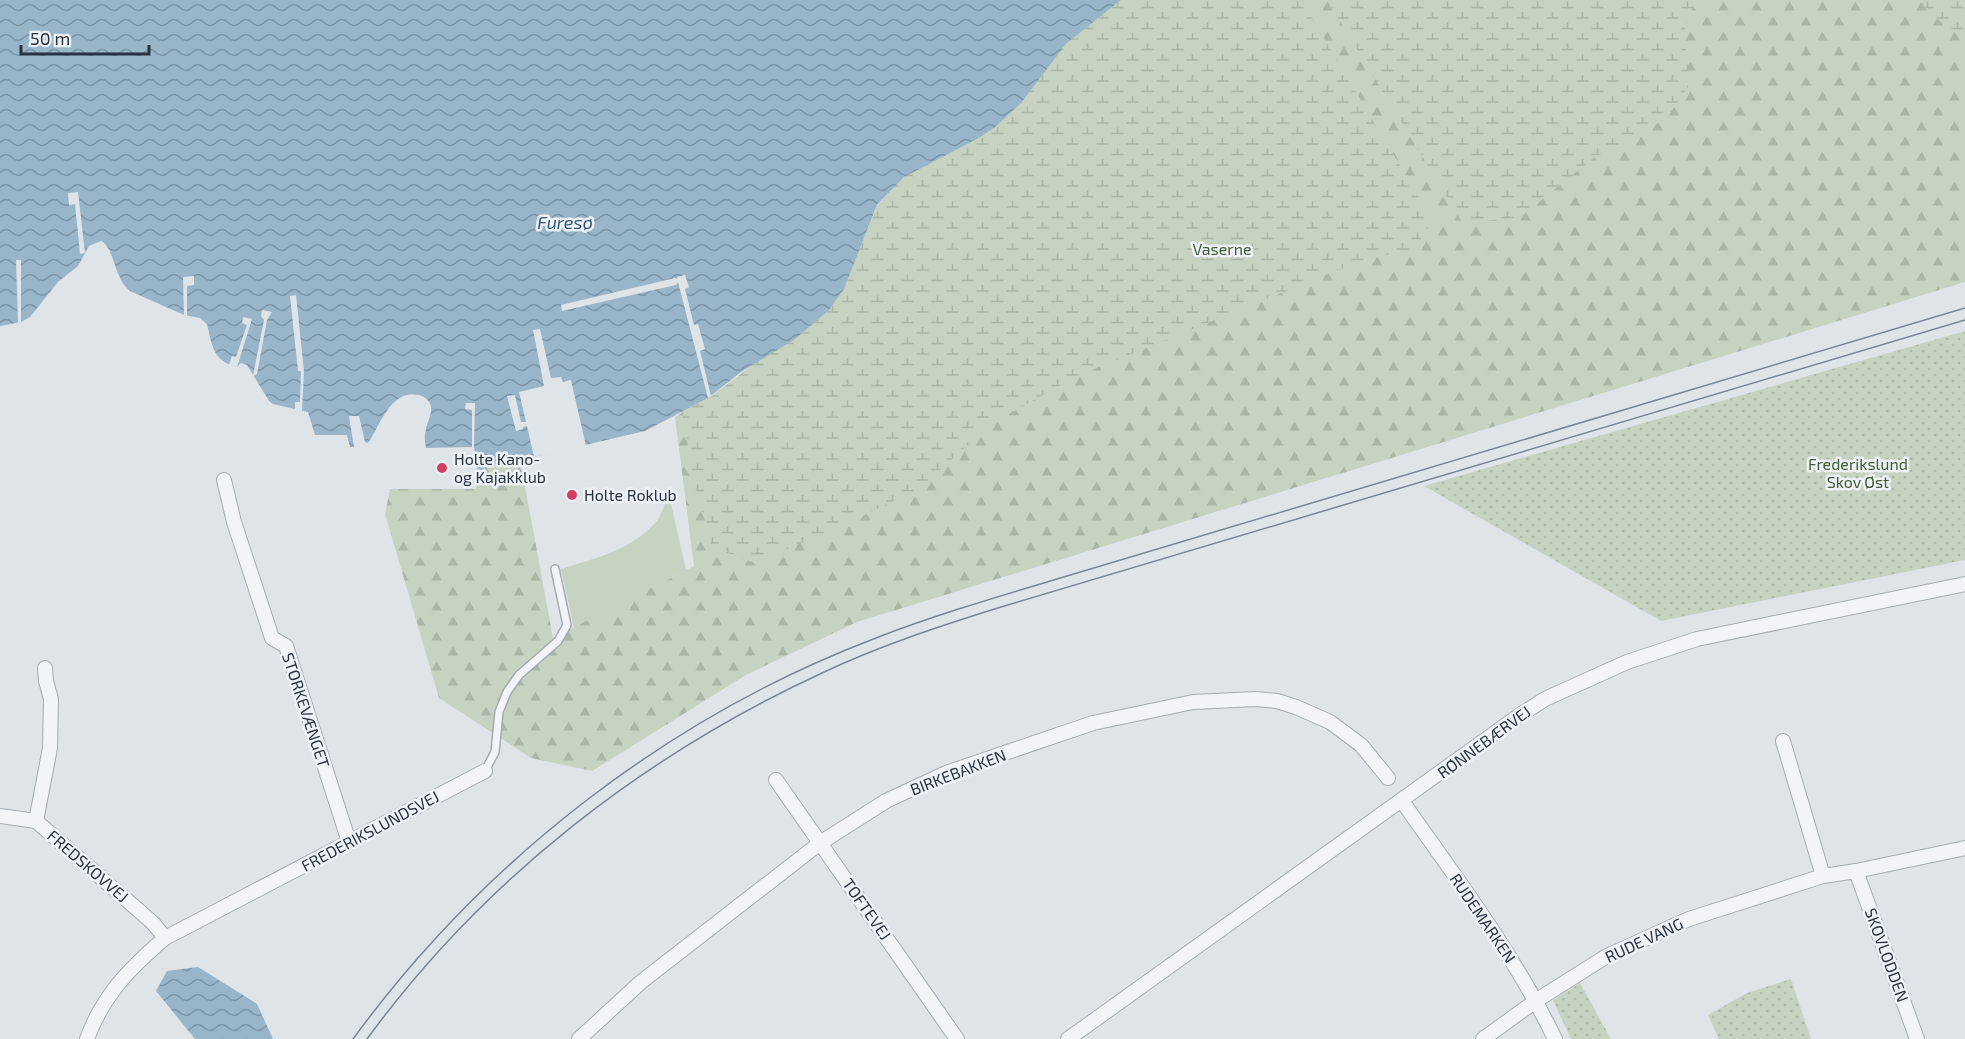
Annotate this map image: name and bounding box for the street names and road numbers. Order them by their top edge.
street label: STORKEVÆNGET [279,650,334,770]
street label: RØNNEBÆRVEJ [1433,701,1534,782]
street label: BIRKEBAKKEN [907,745,1008,799]
street label: FREDERIKSLUNDSVEJ [298,786,442,875]
street label: FREDSKOVVEJ [44,825,133,906]
street label: RUDEMARKEN [1447,869,1520,966]
street label: TOFTEVEJ [839,874,895,943]
street label: SKOVLODDEN [1862,905,1913,1004]
street label: RUDE VANG [1602,913,1686,966]

